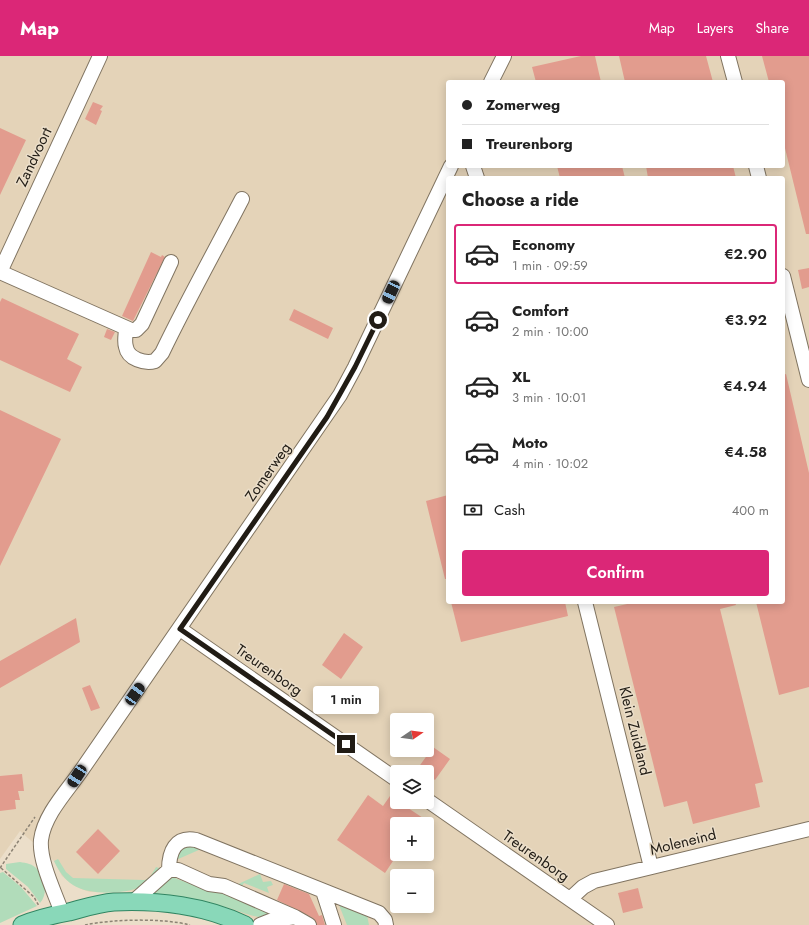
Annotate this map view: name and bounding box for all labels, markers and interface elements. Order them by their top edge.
text: Map [20,15,59,42]
text: Map [649,18,675,38]
text: Layers [697,18,733,38]
text: Share [755,18,789,38]
text: Zomerweg [486,94,560,116]
street label: Zandvoort [11,123,58,190]
text: Treurenborg [486,133,573,155]
text: Choose a ride [462,187,579,213]
text: Economy [512,234,575,256]
icon: car [464,236,500,272]
text: €2.90 [724,243,767,265]
text: 1 min · 09:59 [512,256,588,275]
car [380,279,402,305]
text: Comfort [512,300,569,322]
icon: car [464,302,500,338]
text: €3.92 [725,309,767,331]
route start [369,311,387,329]
text: 2 min · 10:00 [512,322,589,341]
text: XL [512,366,530,388]
icon: car [464,368,500,404]
text: €4.94 [723,375,767,397]
text: 3 min · 10:01 [512,388,586,407]
text: Moto [512,432,548,454]
icon: car [464,434,500,470]
street label: Zomerweg [240,438,296,506]
text: €4.58 [725,441,767,463]
text: 4 min · 10:02 [512,454,588,473]
icon: cash [462,499,484,521]
text: Cash [494,499,525,521]
text: 400 m [732,501,769,520]
button: Confirm [462,550,769,596]
street label: Treurenborg [231,639,307,701]
car [123,681,147,707]
street label: Klein Zuidland [613,684,657,778]
callout: 1 min [313,686,379,714]
text: 1 min [330,690,362,709]
north arrow [390,713,434,757]
map controls [390,713,434,913]
route end [337,735,355,753]
car [65,763,89,789]
button: layers [390,765,434,809]
button: + [390,817,434,861]
street label: Moleneind [648,823,718,861]
street label: Treurenborg [498,825,574,887]
button: − [390,869,434,913]

